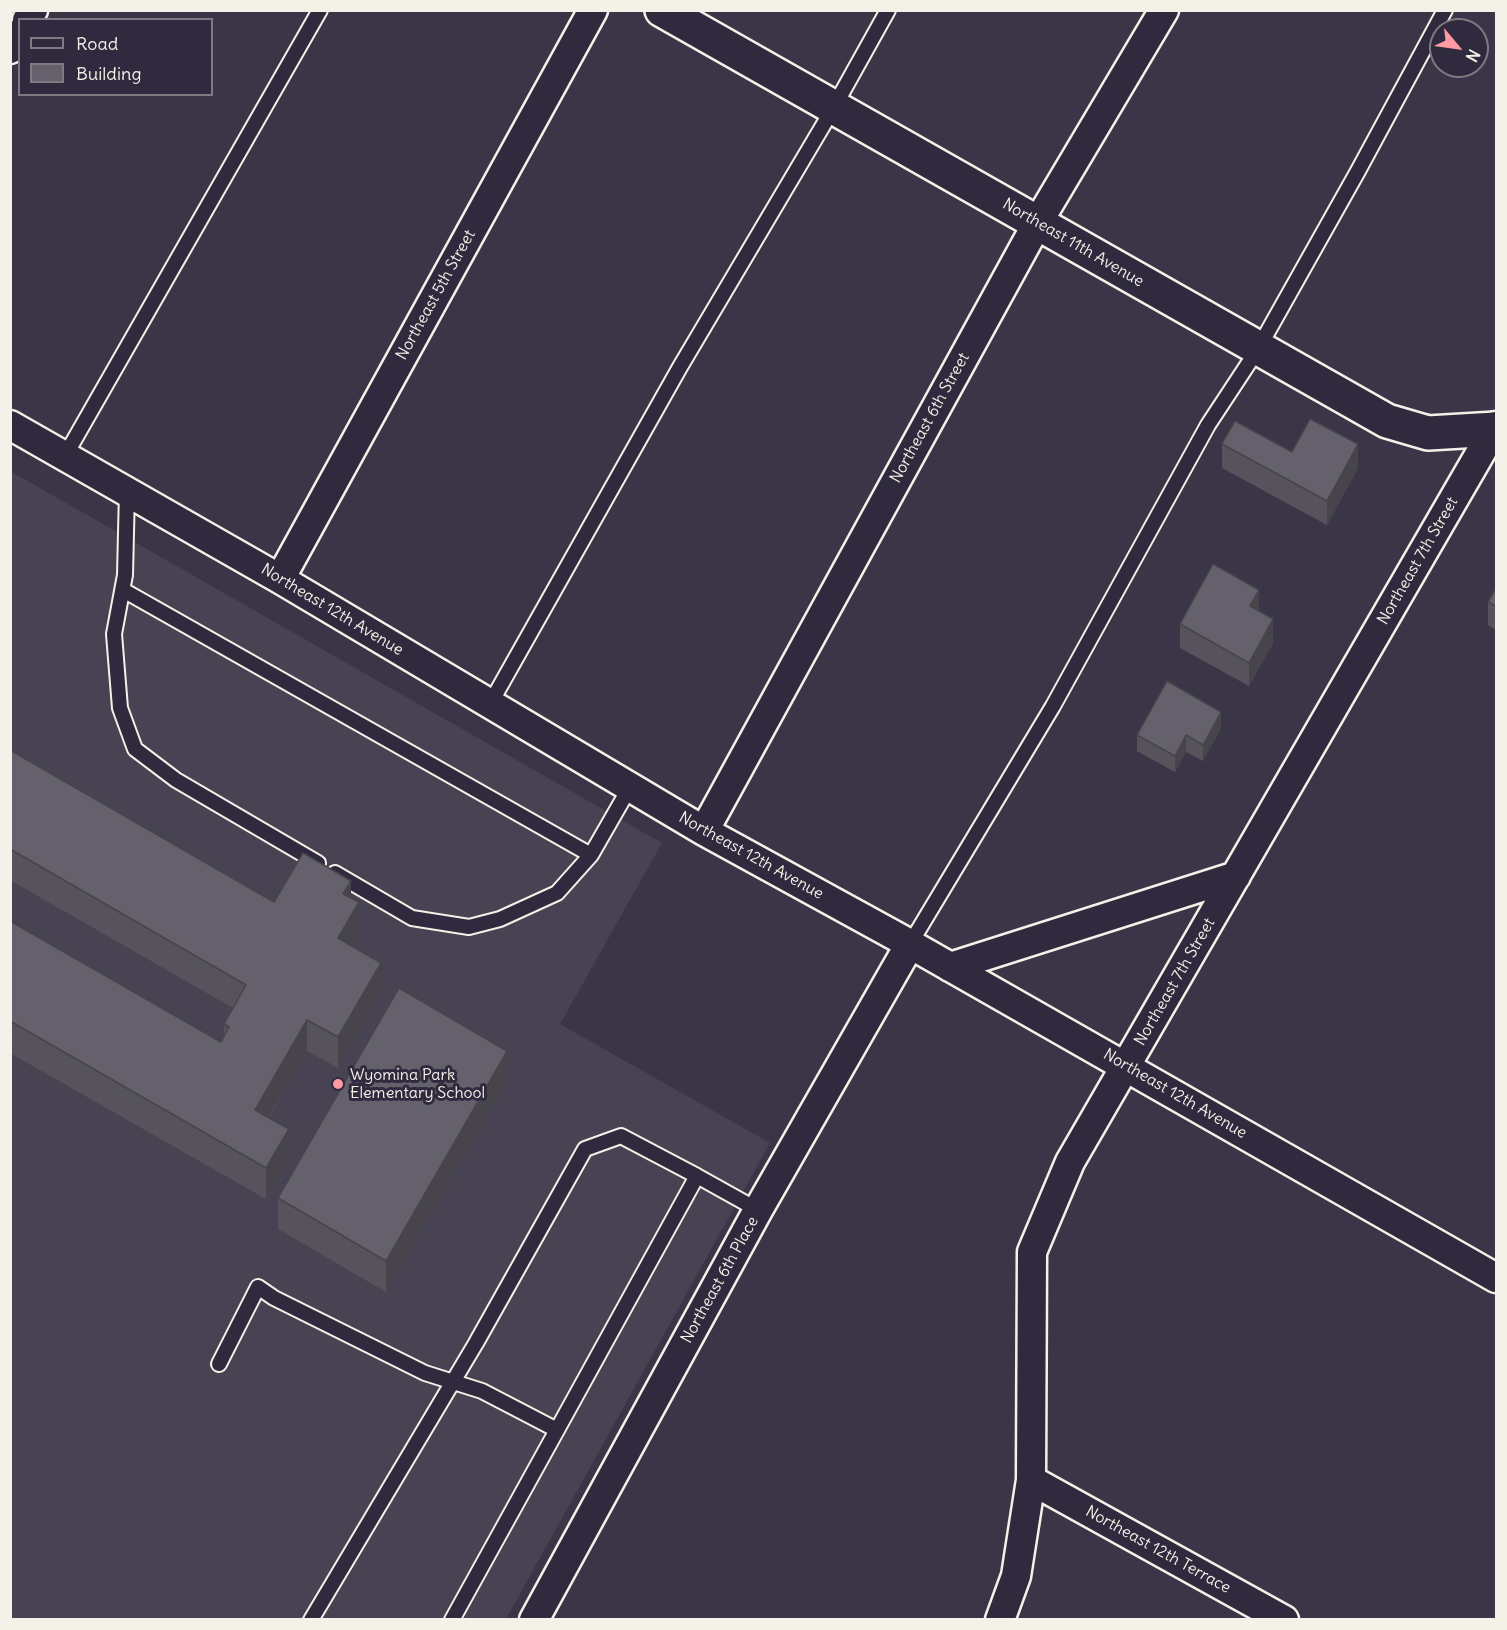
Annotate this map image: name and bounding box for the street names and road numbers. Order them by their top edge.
street label: Northeast 11th Avenue [999,195,1147,291]
street label: Northeast 5th Street [392,227,480,363]
street label: Northeast 6th Street [886,350,974,486]
street label: Northeast 7th Street [1374,494,1462,628]
street label: Northeast 12th Avenue [257,560,407,660]
street label: Northeast 12th Avenue [675,808,827,904]
street label: Northeast 7th Street [1131,915,1219,1049]
street label: Northeast 12th Avenue [1100,1045,1250,1143]
street label: Northeast 6th Place [677,1213,763,1347]
street label: Northeast 12th Terrace [1082,1502,1234,1598]

